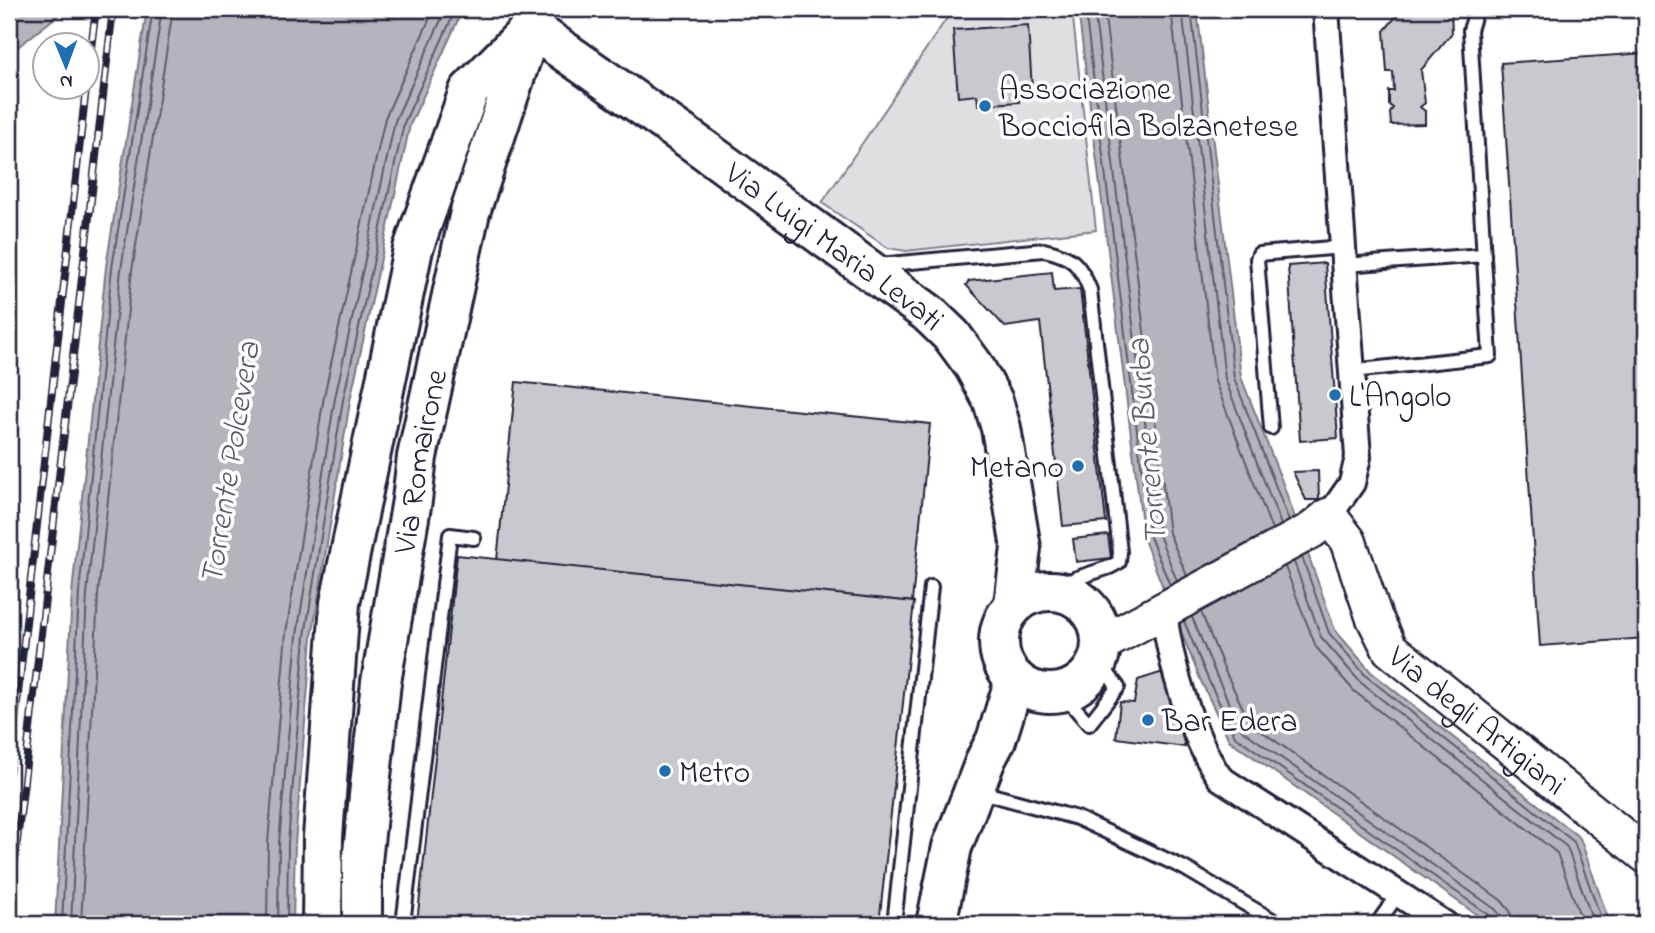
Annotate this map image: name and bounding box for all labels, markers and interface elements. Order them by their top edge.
north arrow [32,32,102,102]
text: N [59,67,73,94]
place label: Associazione Bocciofila Bolzanetese [998,68,1299,152]
marker: Associazione Bocciofila Bolzanetese [977,98,993,114]
street label: Via Luigi Maria Levati [713,151,954,344]
water label: Torrente Burba [1116,335,1182,547]
water label: Torrente Polcevera [189,338,275,588]
street label: Via Romairone [383,365,462,559]
place label: L'Angolo [1349,375,1452,422]
marker: L'Angolo [1327,387,1343,403]
place label: Metano [970,446,1064,493]
marker: Metano [1070,458,1086,474]
street label: Via degli Artigiani [1375,635,1575,809]
place label: Bar Edera [1161,700,1298,747]
marker: Bar Edera [1140,712,1156,728]
place label: Metro [679,751,750,798]
marker: Metro [657,763,673,779]

